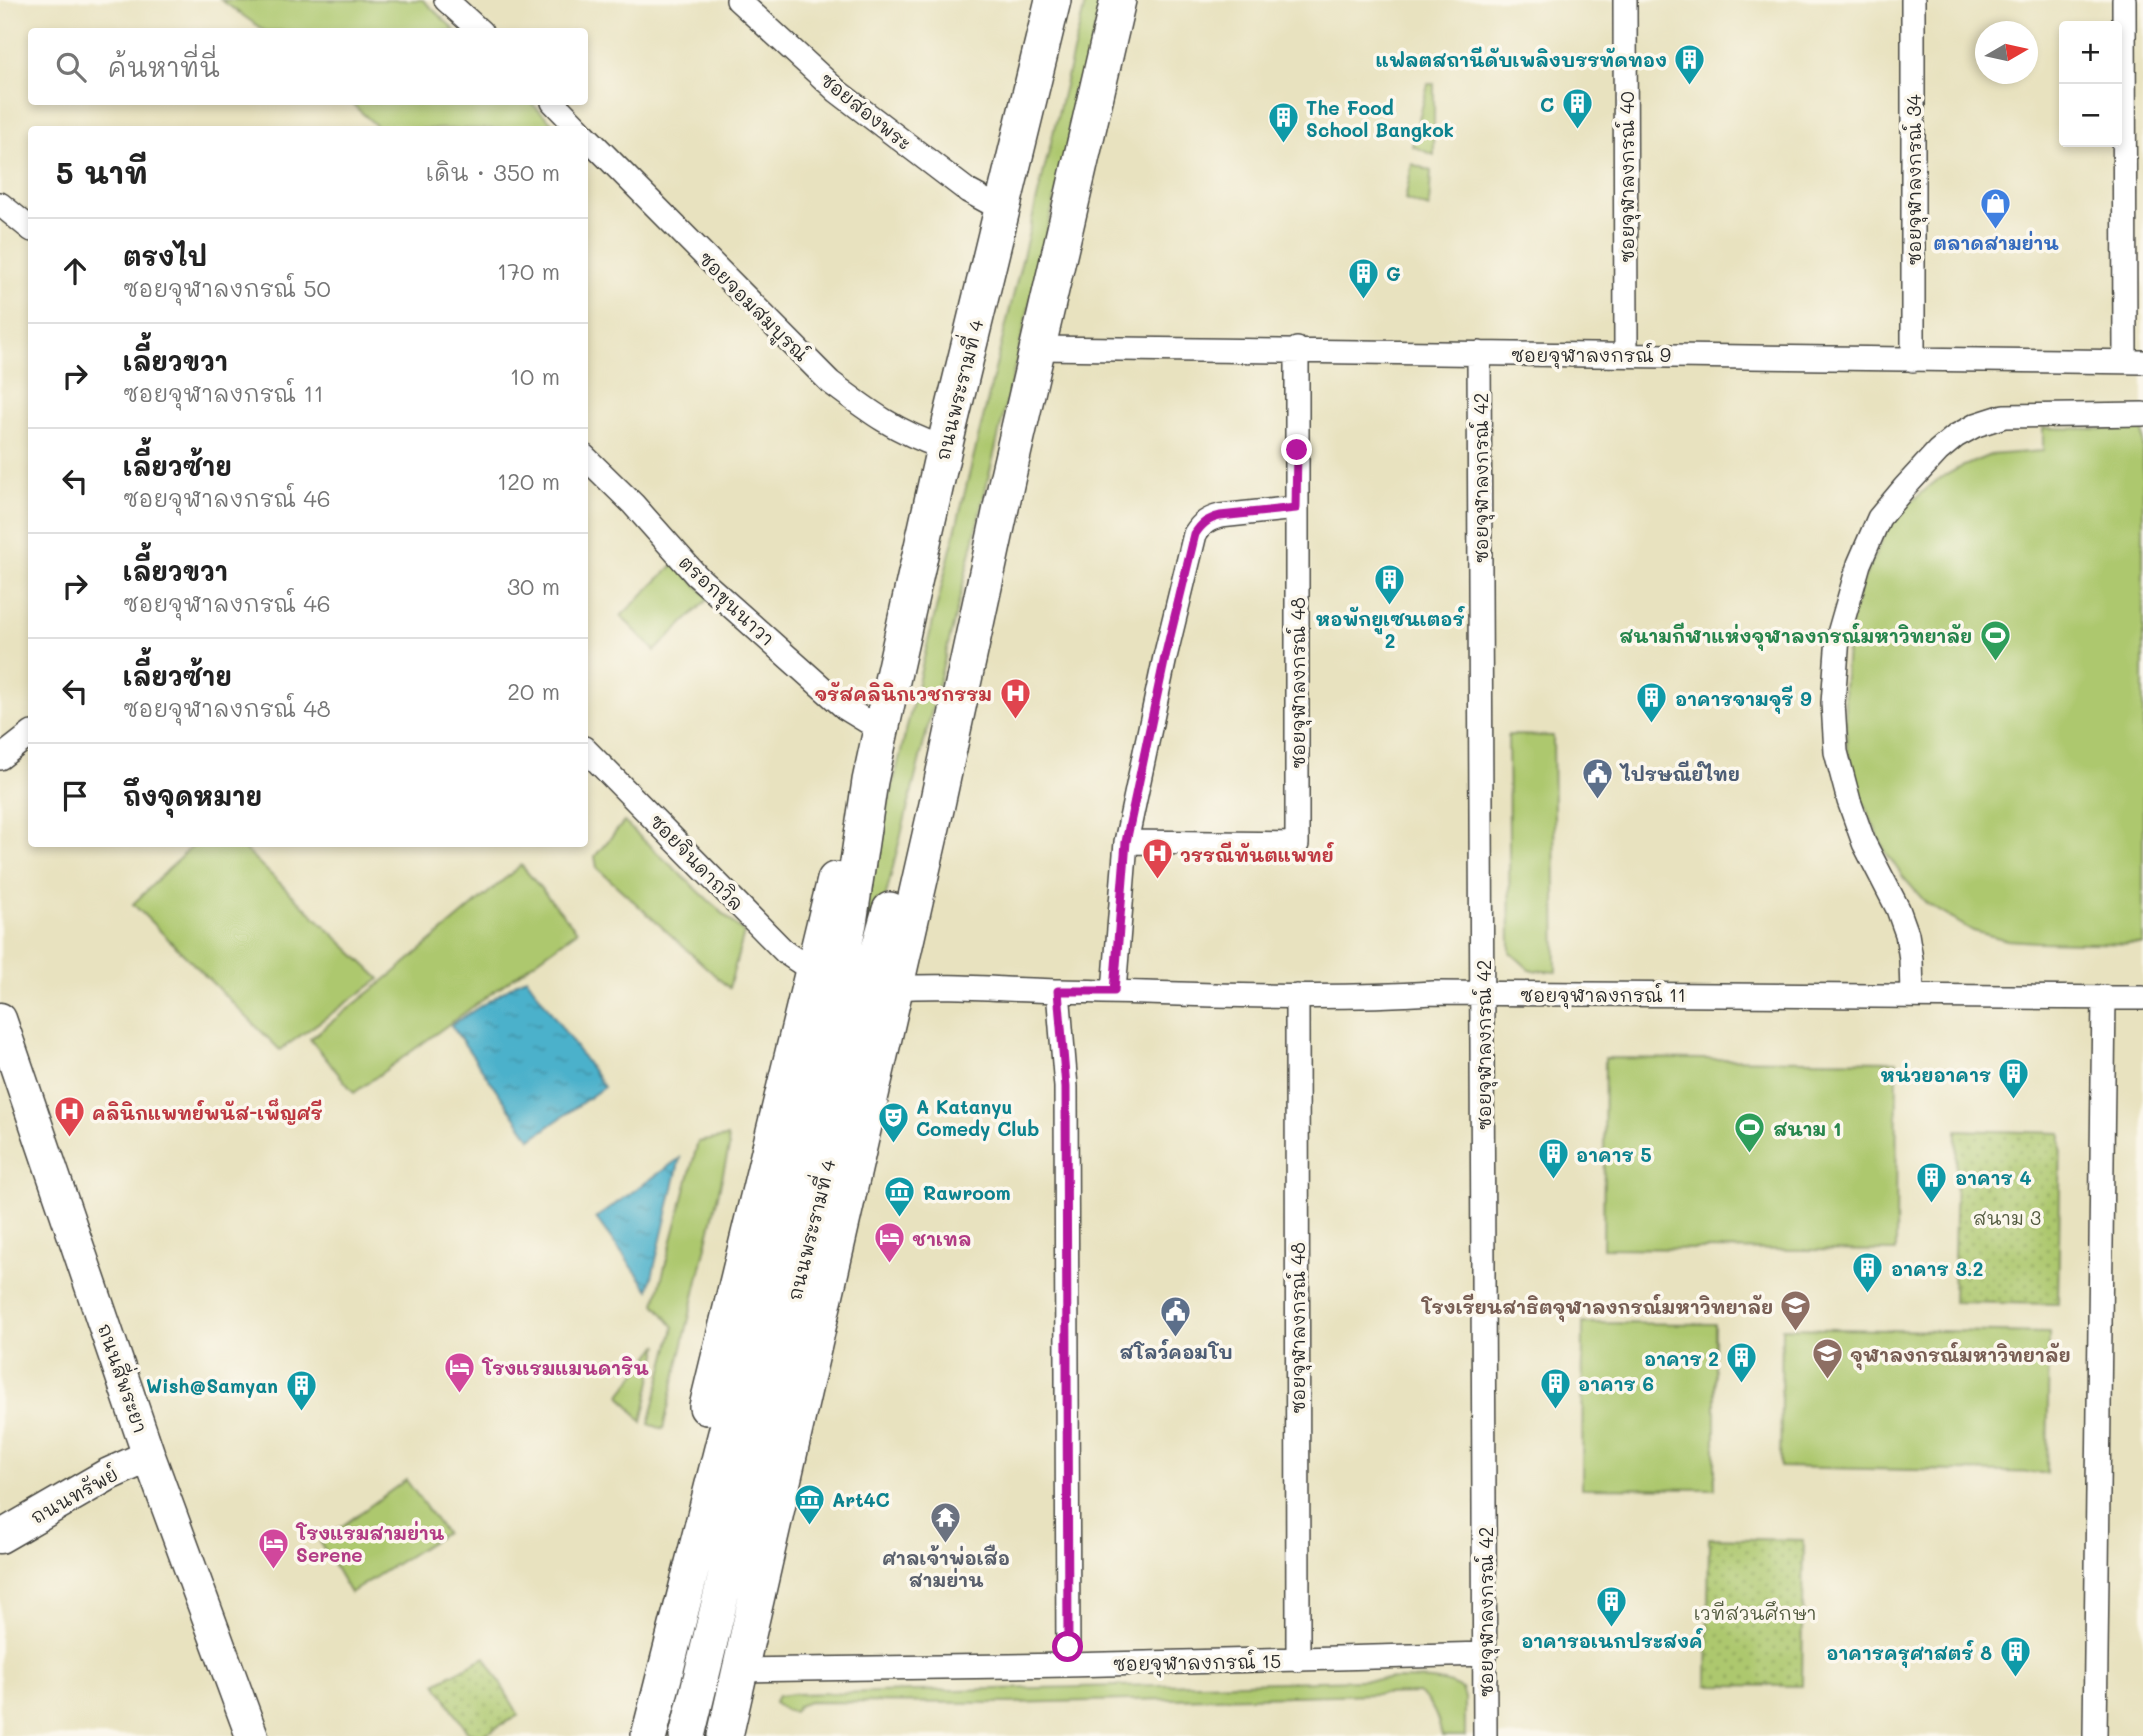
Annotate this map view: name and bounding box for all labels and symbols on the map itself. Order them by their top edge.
north arrow [1975,21,2038,84]
building icon: แฟลตสถานีดับเพลิงบรรทัดทอง [1673,42,1707,86]
place label: แฟลตสถานีดับเพลิงบรรทัดทอง [1376,46,1667,72]
street label: ซอยสองพระ [815,67,917,155]
building icon: C [1560,87,1594,131]
street label: ซอยจุฬาลงกรณ์ 40 [1614,91,1641,263]
place label: C [1540,92,1554,117]
street label: ซอยจุฬาลงกรณ์ 34 [1901,94,1928,266]
place label: The Food School Bangkok [1306,95,1454,142]
building icon: The Food School Bangkok [1266,101,1300,145]
shop icon: ตลาดสามย่าน [1979,186,2013,230]
place label: ตลาดสามย่าน [1933,230,2059,255]
street label: ซอยจอมสมบูรณ์ [692,246,814,368]
building icon: G [1346,256,1380,300]
place label: G [1386,261,1401,286]
street label: ถนนพระรามที่ 4 [924,316,989,463]
street label: ซอยจุฬาลงกรณ์ 9 [1511,342,1671,369]
street label: ซอยจุฬาลงกรณ์ 42 [1468,393,1495,563]
route end [1281,434,1312,465]
street label: ตรอกขุนนาวา [673,549,780,652]
building icon: หอพักยูเซนเตอร์ 2 [1373,562,1407,606]
street label: ซอยจุฬาลงกรณ์ 48 [1285,597,1312,769]
place label: หอพักยูเซนเตอร์ 2 [1316,606,1465,653]
sports icon: สนามกีฬาแห่งจุฬาลงกรณ์มหาวิทยาลัย [1978,618,2012,662]
place label: สนามกีฬาแห่งจุฬาลงกรณ์มหาวิทยาลัย [1619,622,1972,651]
hospital icon: จรัสคลินิกเวชกรรม [998,676,1032,720]
place label: จรัสคลินิกเวชกรรม [814,681,992,706]
building icon: อาคารจามจุรี 9 [1635,681,1669,725]
place label: อาคารจามจุรี 9 [1675,685,1812,714]
public building icon: ไปรษณีย์ไทย [1581,756,1615,800]
place label: ไปรษณีย์ไทย [1619,760,1740,786]
street label: ซอยจินดาถวิล [645,808,749,916]
hospital icon: วรรณีทันตแพทย์ [1140,837,1174,881]
place label: วรรณีทันตแพทย์ [1180,841,1335,867]
street label: ซอยจุฬาลงกรณ์ 42 [1471,960,1498,1130]
street label: ซอยจุฬาลงกรณ์ 11 [1520,982,1686,1009]
building icon: หน่วยอาคาร [1997,1057,2031,1101]
place label: หน่วยอาคาร [1880,1062,1991,1087]
place label: A Katanyu Comedy Club [916,1094,1039,1141]
hospital icon: คลินิกแพทย์พนัส-เพ็ญศรี [52,1095,86,1139]
place label: คลินิกแพทย์พนัส-เพ็ญศรี [92,1098,323,1125]
theatre icon: A Katanyu Comedy Club [876,1100,910,1144]
sports icon: สนาม 1 [1733,1111,1767,1155]
place label: สนาม 1 [1773,1116,1841,1141]
building icon: อาคาร 5 [1536,1137,1570,1181]
place label: อาคาร 5 [1576,1142,1652,1167]
street label: ถนนพระรามที่ 4 [776,1156,841,1303]
building icon: อาคาร 4 [1915,1160,1949,1204]
place label: อาคาร 4 [1955,1165,2031,1190]
museum icon: Rawroom [883,1175,917,1219]
place label: Rawroom [923,1180,1011,1205]
park label: สนาม 3 [1973,1205,2041,1230]
hotel icon: ชาเทล [872,1221,906,1265]
place label: ชาเทล [912,1226,971,1251]
street label: ซอยจุฬาลงกรณ์ 48 [1285,1242,1312,1414]
building icon: อาคาร 3.2 [1851,1251,1885,1295]
place label: อาคาร 3.2 [1891,1256,1983,1281]
school or university icon: โรงเรียนสาธิตจุฬาลงกรณ์มหาวิทยาลัย [1779,1289,1813,1333]
place label: โรงเรียนสาธิตจุฬาลงกรณ์มหาวิทยาลัย [1420,1293,1773,1322]
public building icon: สโลว์คอมโบ [1159,1295,1193,1339]
street label: ถนนสี่พระยา [93,1318,159,1436]
school or university icon: จุฬาลงกรณ์มหาวิทยาลัย [1810,1337,1844,1381]
place label: สโลว์คอมโบ [1119,1339,1233,1364]
building icon: อาคาร 2 [1725,1341,1759,1385]
place label: จุฬาลงกรณ์มหาวิทยาลัย [1850,1342,2070,1370]
place label: อาคาร 2 [1644,1346,1719,1371]
hotel icon: โรงแรมแมนดาริน [442,1350,476,1394]
place label: โรงแรมแมนดาริน [481,1355,649,1380]
building icon: อาคาร 6 [1538,1366,1572,1410]
building icon: Wish@Samyan [284,1368,318,1412]
place label: อาคาร 6 [1578,1371,1654,1396]
place label: Wish@Samyan [146,1373,278,1398]
street label: ถนนทรัพย์ [26,1461,122,1529]
museum icon: Art4C [792,1482,826,1526]
place label: Art4C [832,1487,890,1512]
temple icon: ศาลเจ้าพ่อเสือ สามย่าน [929,1501,963,1545]
place label: โรงแรมสามย่าน Serene [295,1520,445,1567]
hotel icon: โรงแรมสามย่าน Serene [256,1526,290,1570]
street label: ซอยจุฬาลงกรณ์ 42 [1473,1527,1500,1697]
place label: ศาลเจ้าพ่อเสือ สามย่าน [882,1544,1010,1592]
building icon: อาคารอเนกประสงค์ [1595,1584,1629,1628]
park label: เวทีสวนศึกษา [1694,1600,1816,1625]
place label: อาคารอเนกประสงค์ [1521,1628,1704,1653]
route start [1052,1631,1083,1662]
building icon: อาคารครุศาสตร์ 8 [1998,1635,2032,1679]
place label: อาคารครุศาสตร์ 8 [1826,1640,1992,1668]
street label: ซอยจุฬาลงกรณ์ 15 [1113,1648,1281,1678]

